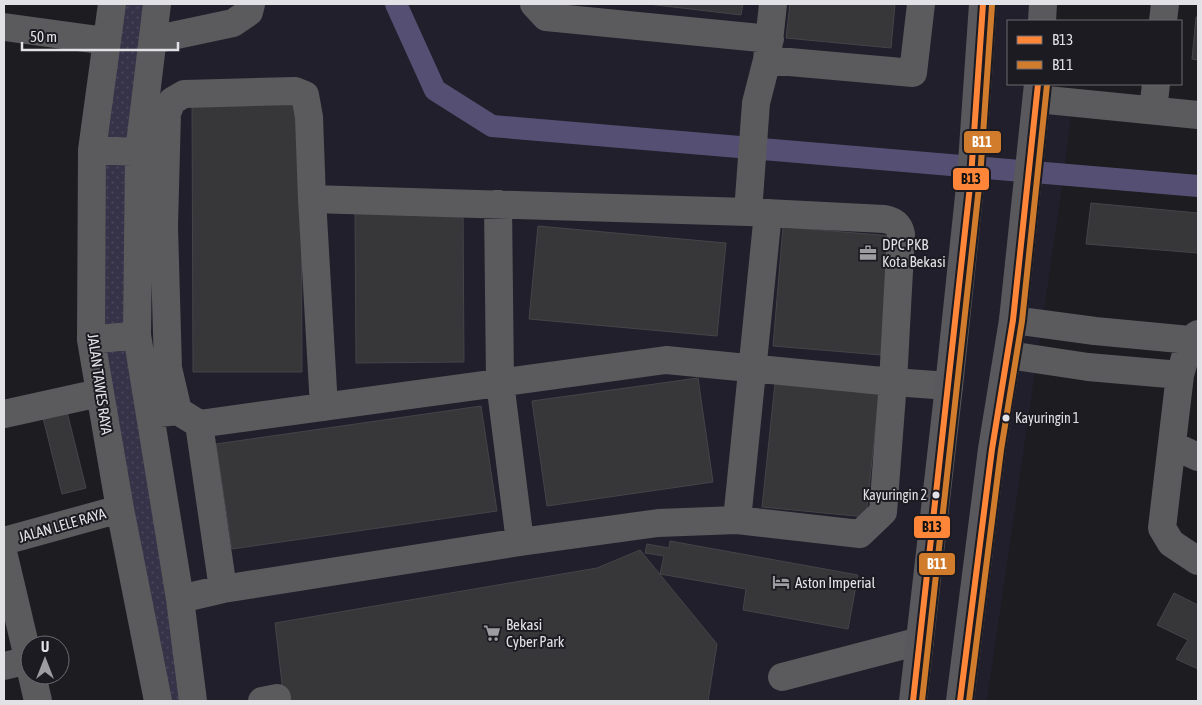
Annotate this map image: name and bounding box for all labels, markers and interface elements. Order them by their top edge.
scale bar [22,20,179,52]
legend [1007,20,1182,85]
text: 50 m [30,28,57,45]
text: B13 [1052,31,1073,48]
text: B11 [1052,56,1073,73]
line badge: B11 [963,130,1002,154]
text: B11 [972,134,992,150]
line badge: B13 [952,167,990,191]
text: B13 [961,171,981,187]
place label: DPC PKB Kota Bekasi [882,236,946,270]
office icon: DPC PKB Kota Bekasi [858,243,878,263]
street label: JALAN TAWES RAYA [84,332,116,436]
place label: Kayuringin 1 [1015,410,1079,426]
marker: Kayuringin 1 [1001,413,1011,423]
place label: Kayuringin 2 [863,487,927,503]
marker: Kayuringin 2 [931,490,941,500]
street label: JALAN LELE RAYA [16,504,108,546]
line badge: B13 [913,515,951,539]
text: B13 [922,519,942,535]
line badge: B11 [918,552,956,576]
text: B11 [927,556,947,572]
hotel icon: Aston Imperial [771,572,791,592]
place label: Aston Imperial [795,574,876,591]
place label: Bekasi Cyber Park [506,616,565,650]
supermarket icon: Bekasi Cyber Park [482,623,502,643]
north arrow [20,635,70,685]
text: U [41,639,49,655]

